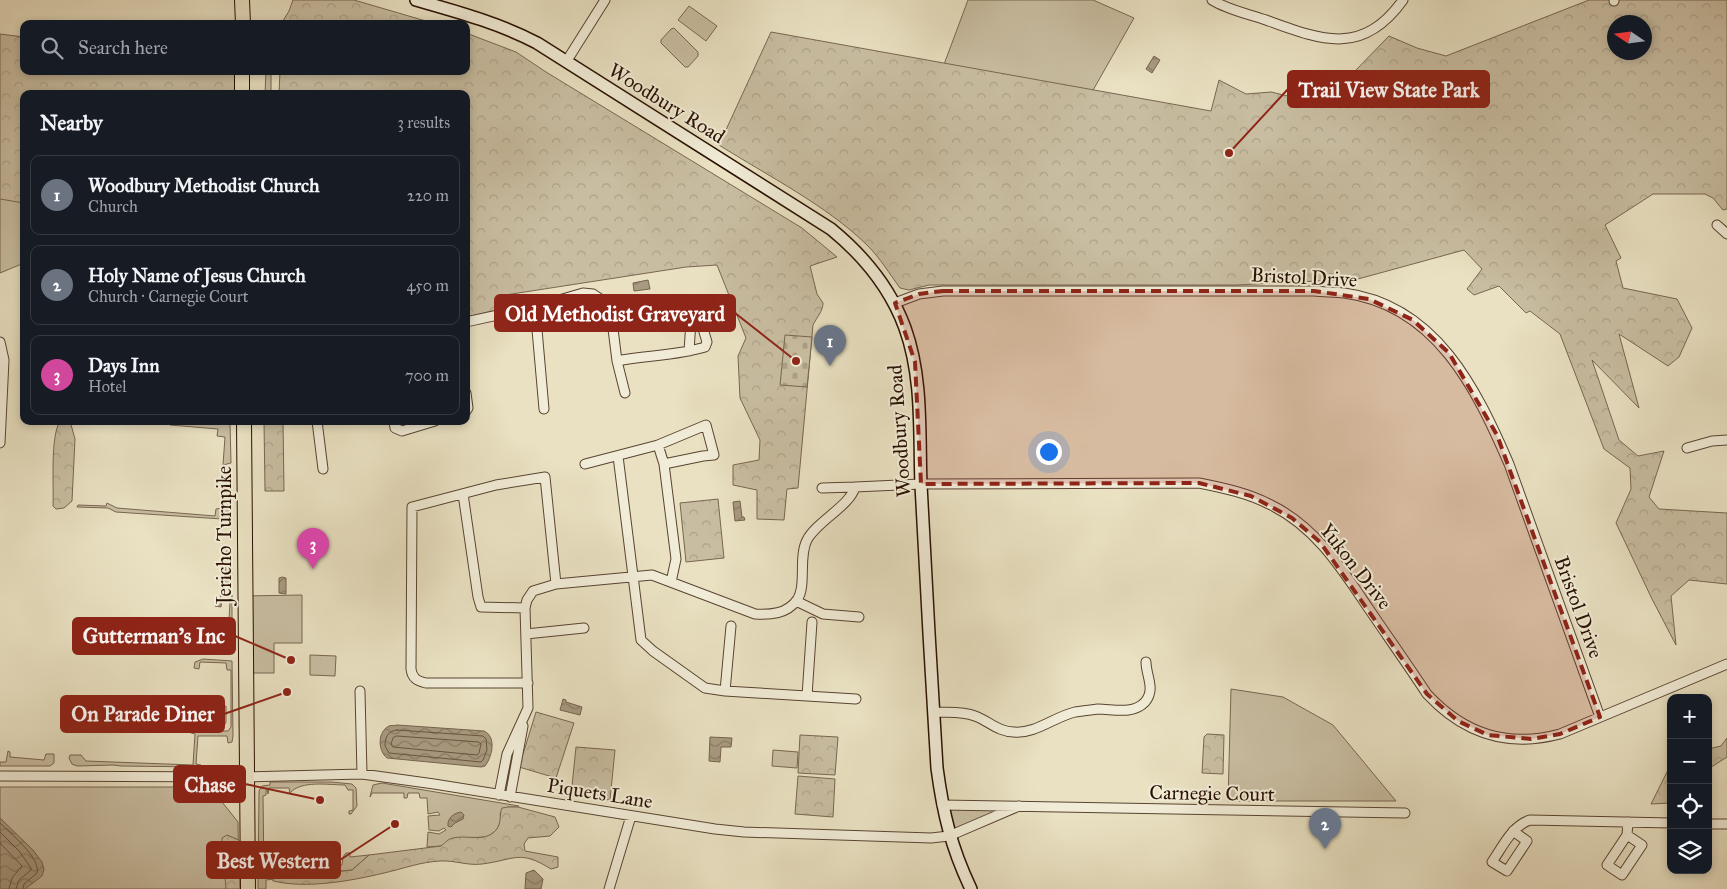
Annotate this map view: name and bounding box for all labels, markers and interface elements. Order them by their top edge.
north arrow [1607,15,1652,60]
search box [20,20,470,75]
icon: search [38,34,66,62]
text: Search here [78,36,168,59]
street label: Woodbury Road [604,58,730,148]
callout: Trail View State Park [1288,71,1489,107]
text: Trail View State Park [1298,77,1481,103]
text: Nearby [40,110,103,136]
text: 3 results [397,113,450,132]
text: Woodbury Methodist Church [88,174,320,197]
text: 1 [54,186,60,205]
text: 220 m [407,186,449,205]
text: Church [88,197,138,216]
street label: Bristol Drive [1250,262,1358,292]
text: Holy Name of Jesus Church [88,264,306,287]
text: 2 [53,276,61,295]
text: 450 m [406,276,449,295]
text: Church · Carnegie Court [88,287,248,306]
callout: Old Methodist Graveyard [495,295,735,331]
text: Old Methodist Graveyard [505,301,725,327]
pin: 1 [814,325,846,366]
text: Days Inn [88,354,159,377]
street label: Woodbury Road [882,364,916,498]
text: 3 [54,366,60,385]
text: 700 m [405,366,449,385]
text: Hotel [88,377,126,396]
your location [1036,439,1062,465]
street label: Jericho Turnpike [212,466,237,606]
street label: Yukon Drive [1315,518,1397,614]
pin: 3 [297,528,329,569]
street label: Bristol Drive [1549,553,1609,661]
callout: Gutterman's Inc [73,618,235,654]
text: Gutterman's Inc [83,623,225,649]
map controls [1667,694,1712,874]
button: + [1667,694,1712,739]
callout: On Parade Diner [61,696,224,732]
text: On Parade Diner [71,701,216,727]
button: − [1667,739,1712,784]
callout: Chase [174,766,245,802]
text: Chase [184,772,236,798]
street label: Piquets Lane [545,773,654,814]
street label: Carnegie Court [1149,780,1275,807]
button: locate [1667,784,1712,829]
pin: 2 [1309,808,1341,849]
button: layers [1667,829,1712,874]
callout: Best Western [207,842,340,878]
text: Best Western [216,848,330,874]

